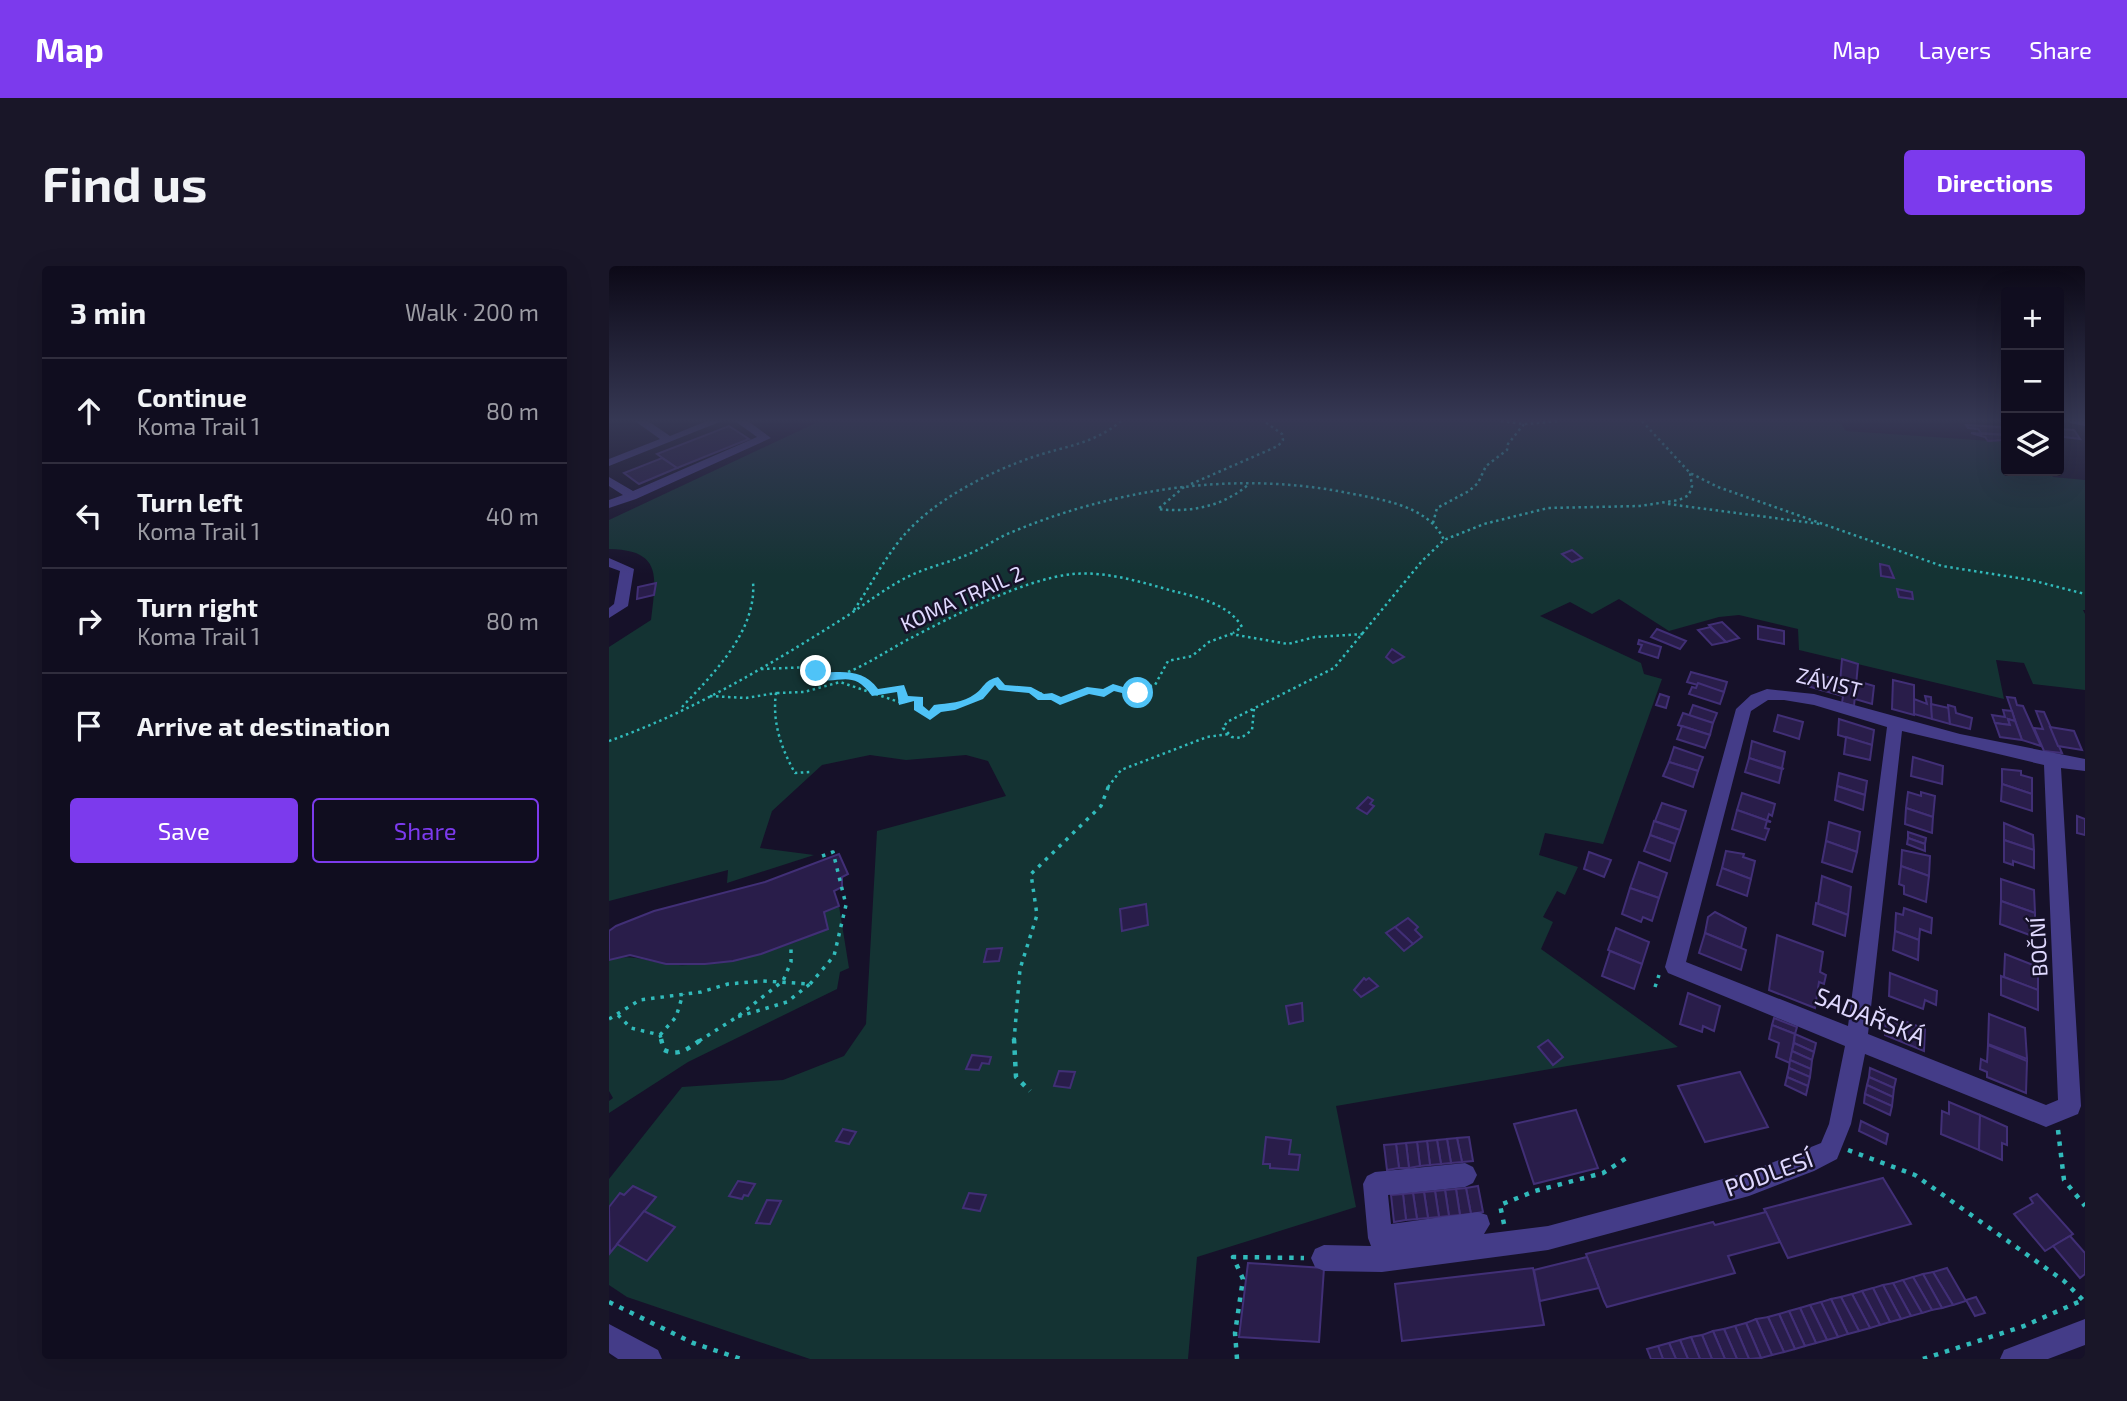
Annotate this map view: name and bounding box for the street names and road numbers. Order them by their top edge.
street label: KOMA TRAIL 2 [896,559,1027,636]
street label: ZÁVIST [1794,661,1865,702]
street label: BOČNÍ [2023,916,2052,977]
street label: SADAŘSKÁ [1811,980,1930,1051]
street label: PODLESÍ [1720,1143,1817,1202]

